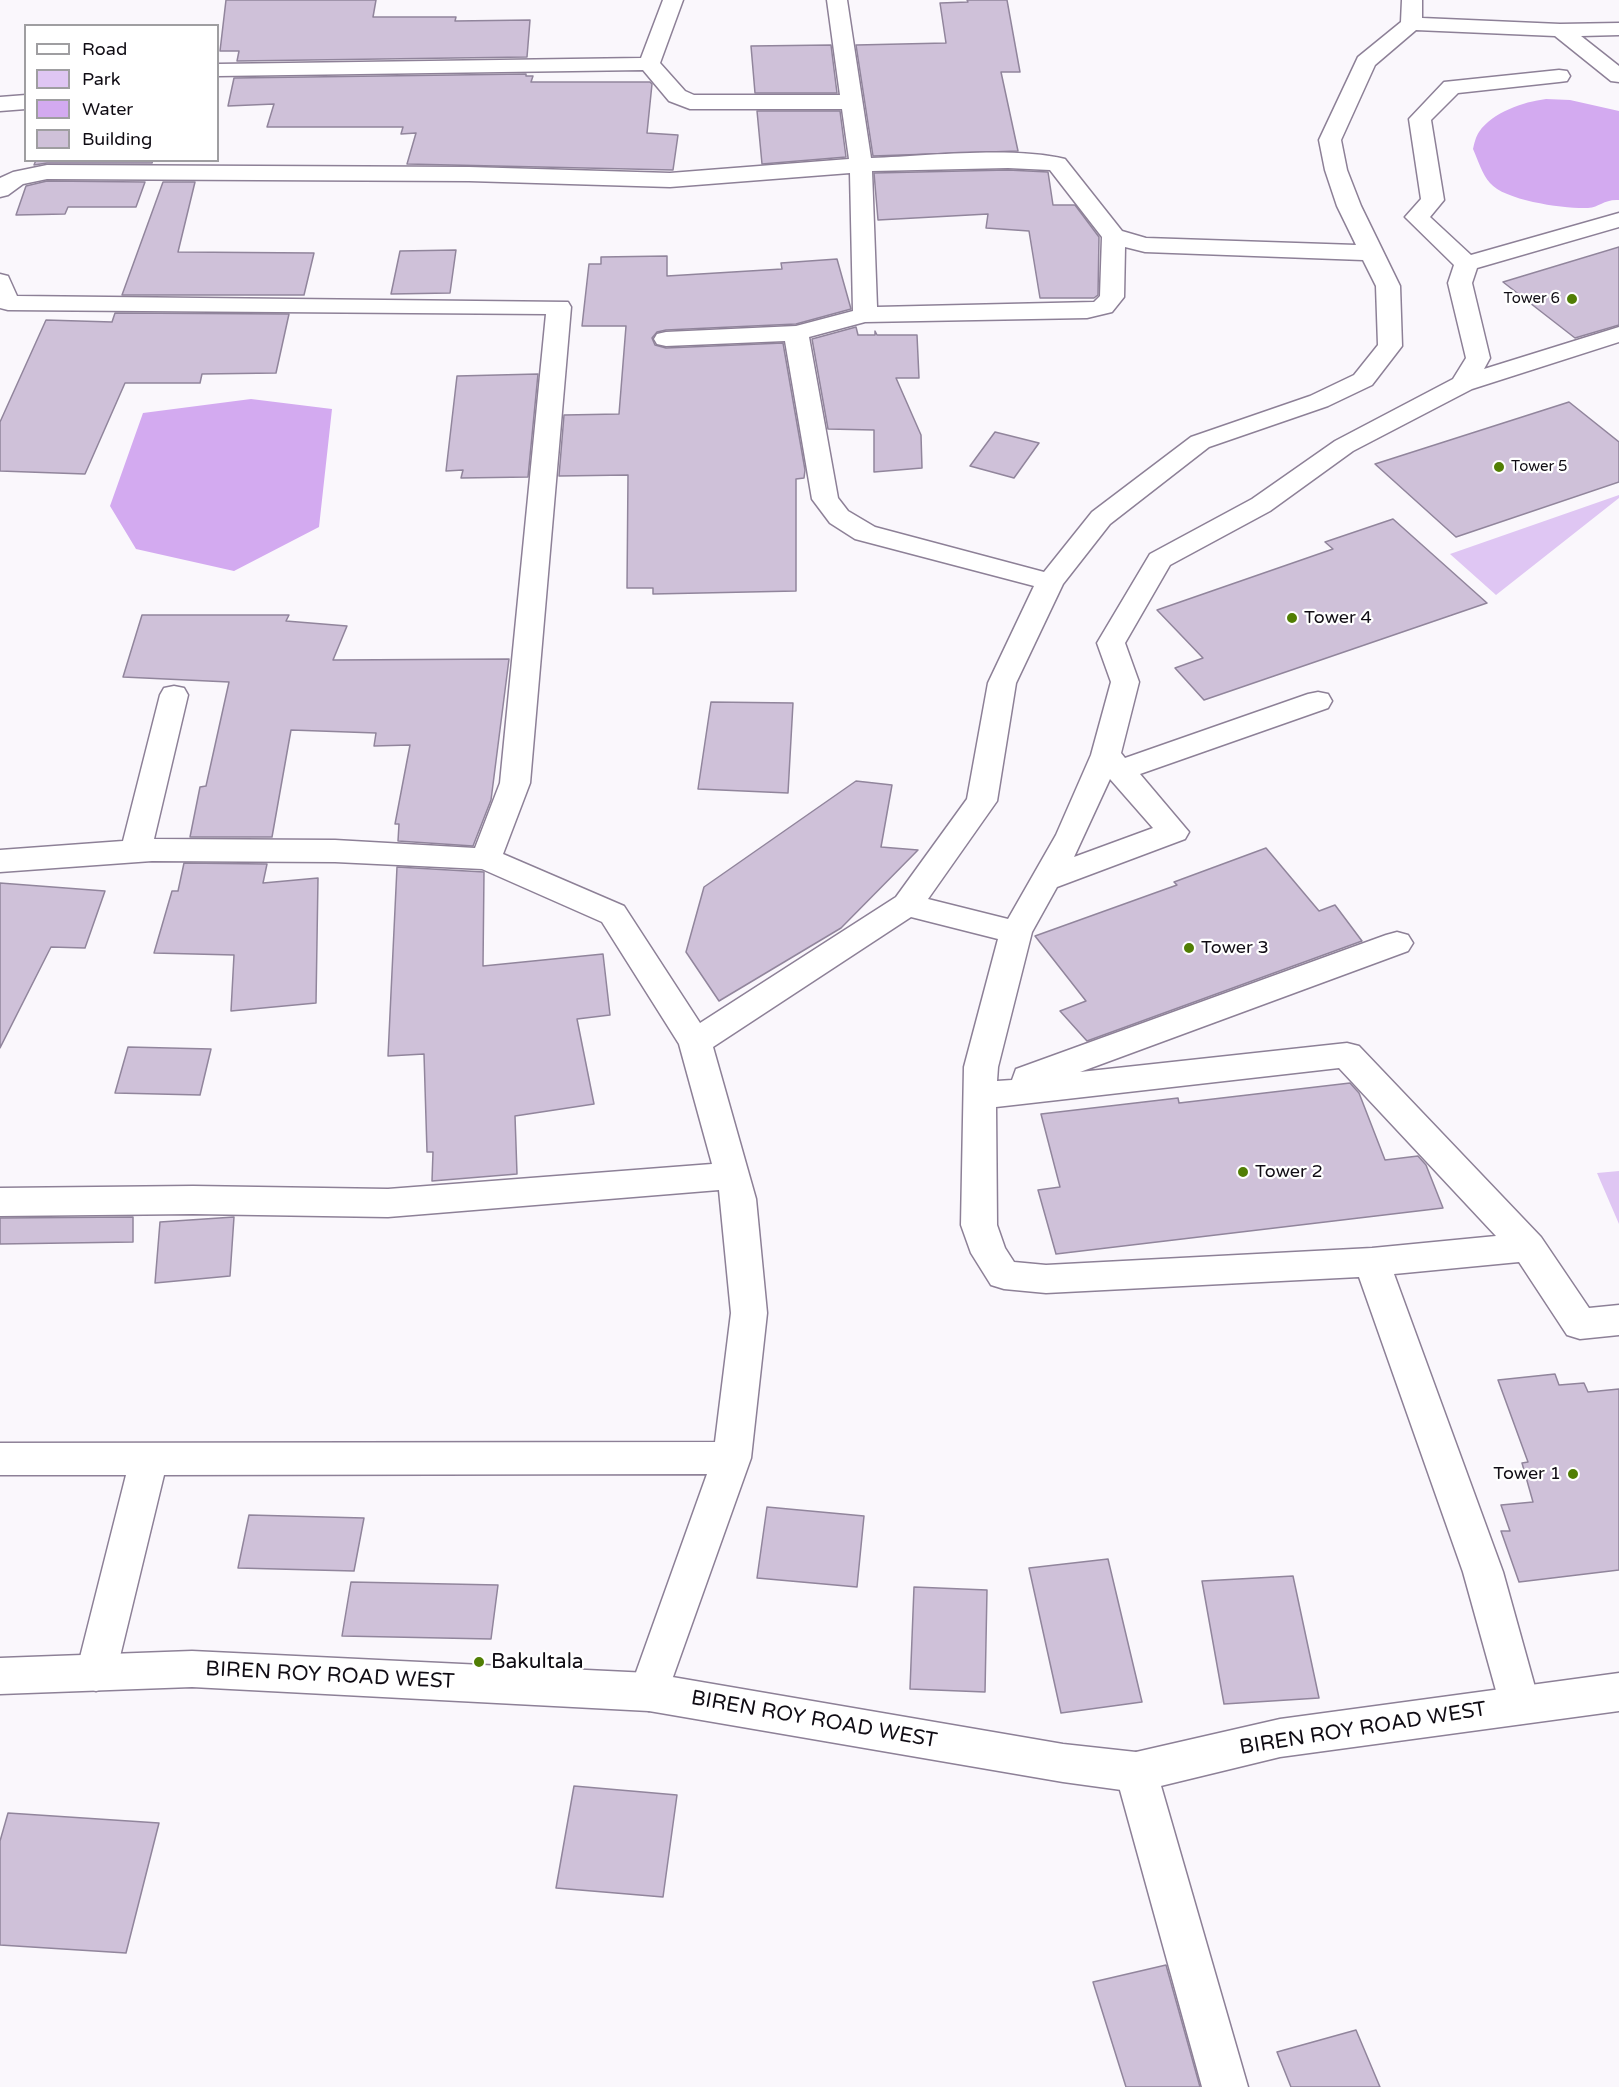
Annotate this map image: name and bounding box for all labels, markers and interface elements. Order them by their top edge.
legend [24,24,219,162]
text: Road [82,38,127,60]
text: Park [82,68,120,90]
text: Water [82,98,133,120]
text: Building [82,128,152,150]
place label: Tower 6 [1503,290,1560,308]
marker: Tower 6 [1565,292,1579,306]
place label: Tower 5 [1511,458,1568,476]
marker: Tower 5 [1492,460,1506,474]
place label: Tower 4 [1304,607,1372,629]
marker: Tower 4 [1285,611,1299,625]
place label: Tower 3 [1201,937,1269,959]
marker: Tower 3 [1182,941,1196,955]
place label: Tower 2 [1255,1161,1323,1183]
marker: Tower 2 [1236,1165,1250,1179]
place label: Tower 1 [1493,1463,1561,1485]
marker: Tower 1 [1566,1467,1580,1481]
place label: Bakultala [491,1649,584,1675]
marker: Bakultala [472,1655,486,1669]
street label: BIREN ROY ROAD WEST [205,1657,455,1695]
street label: BIREN ROY ROAD WEST [689,1686,939,1754]
street label: BIREN ROY ROAD WEST [1238,1697,1488,1761]

